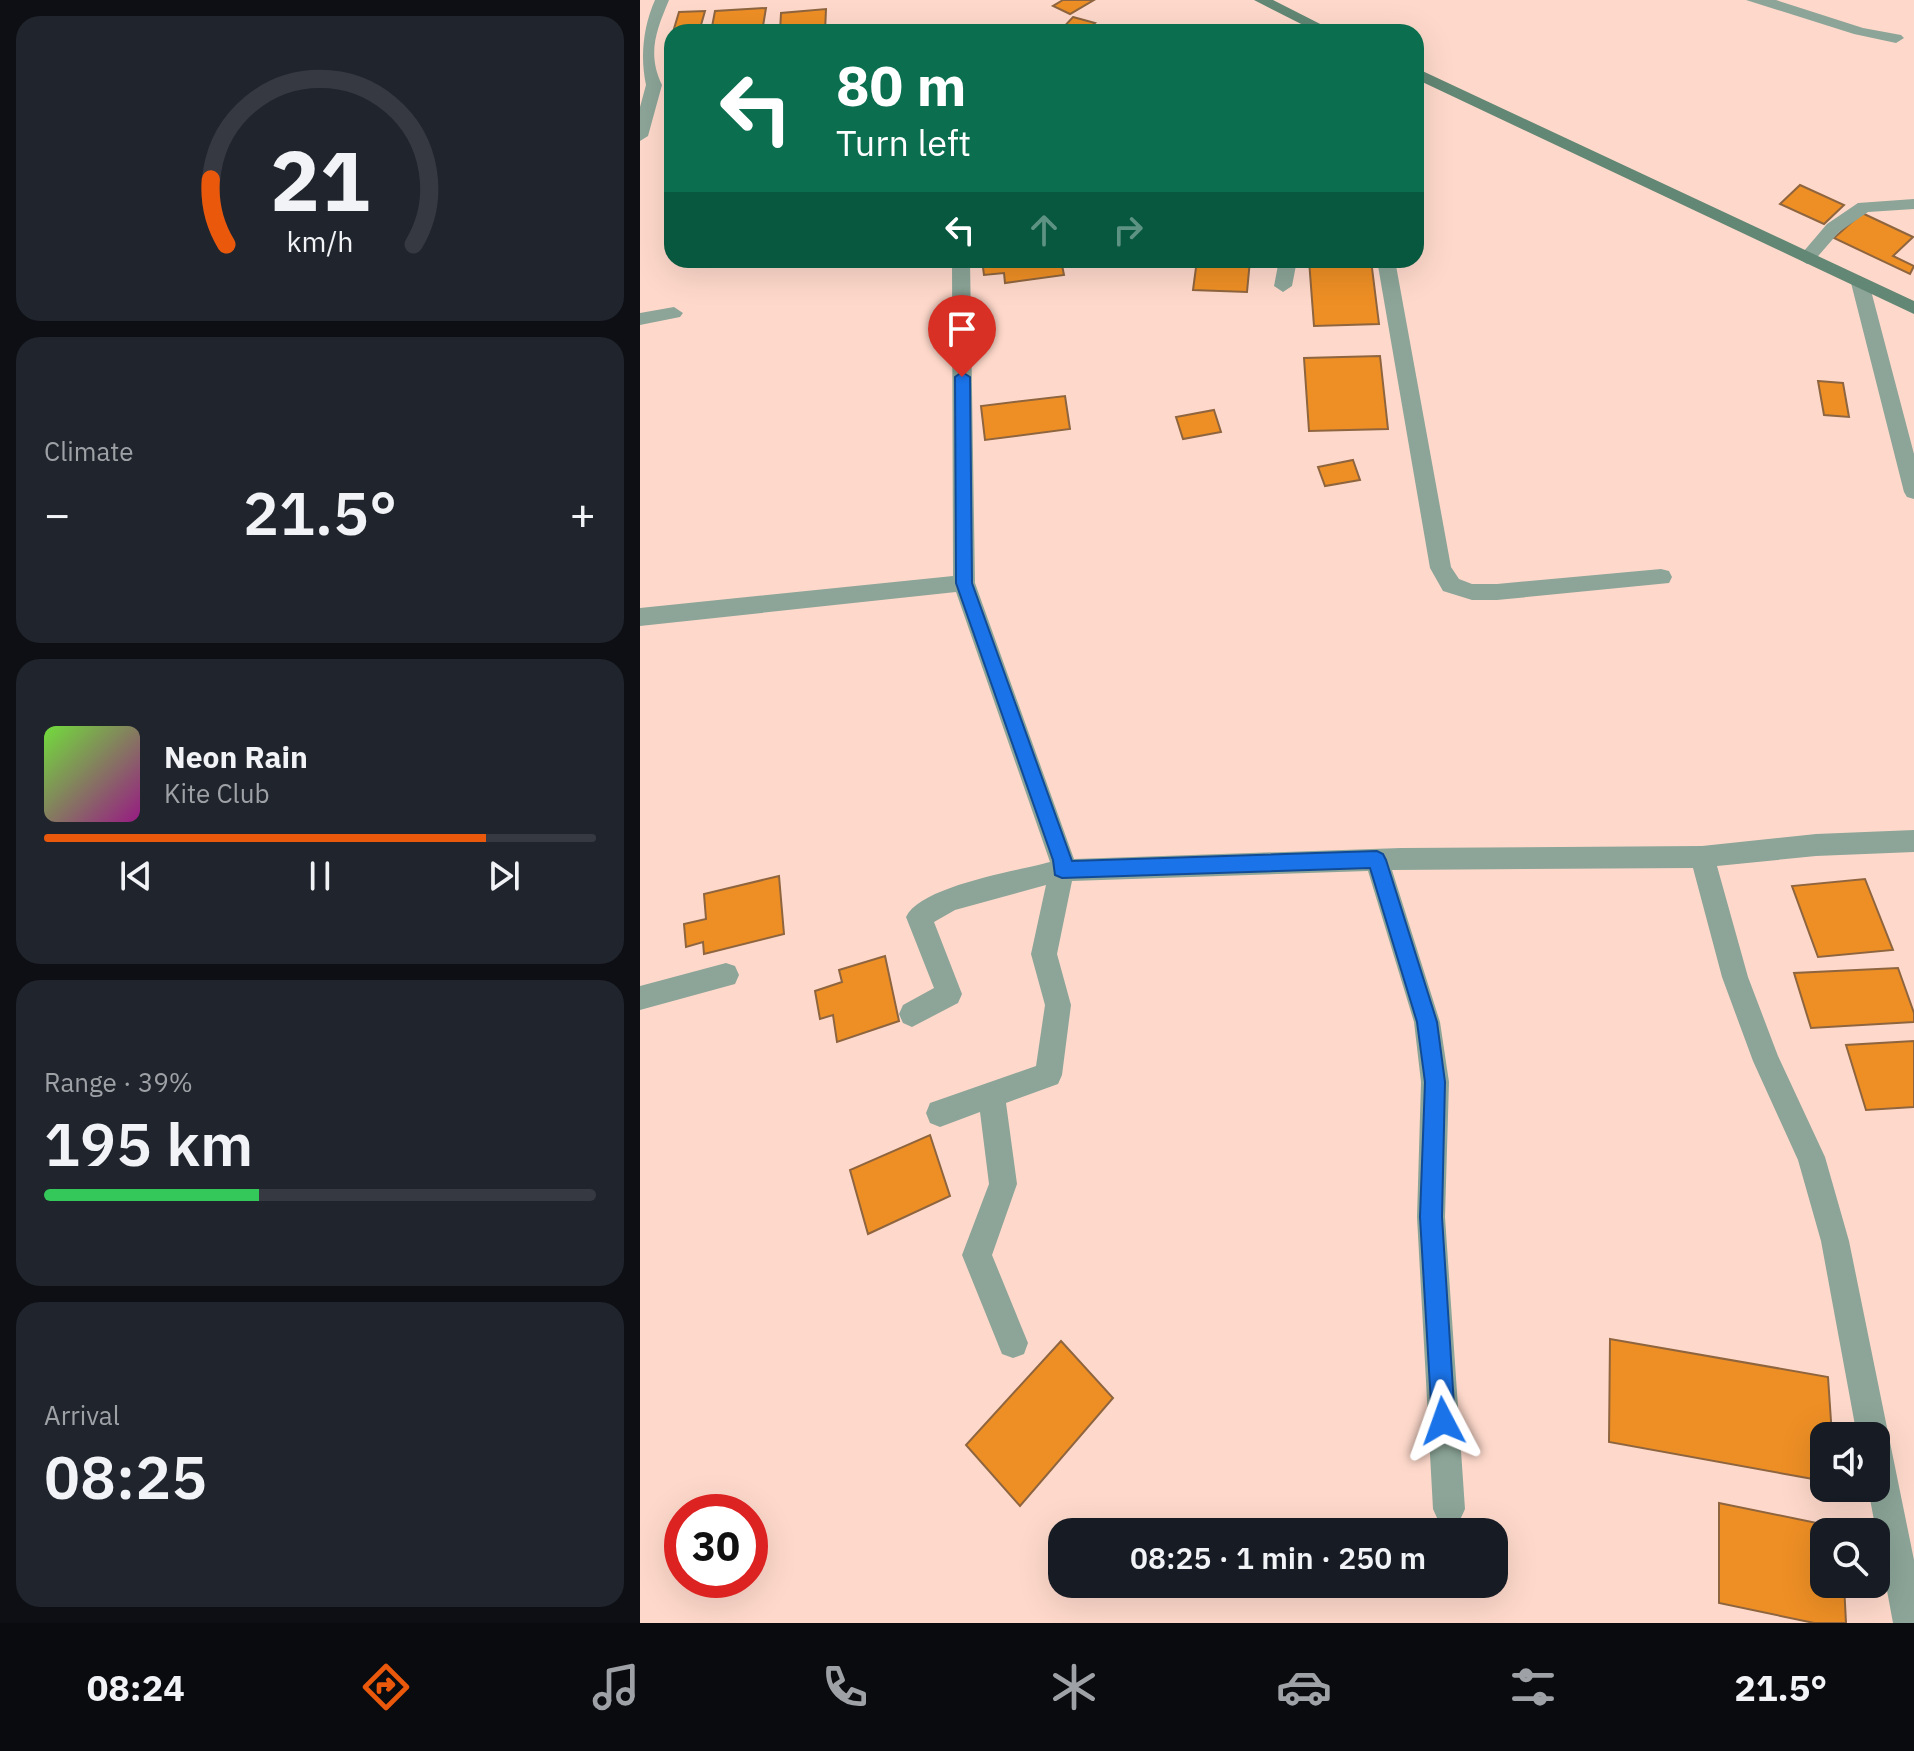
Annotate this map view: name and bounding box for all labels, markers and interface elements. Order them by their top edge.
text: 80 m [836,49,966,121]
icon: left [704,56,808,160]
text: Turn left [836,119,971,166]
text: 21 [270,125,370,233]
icon: left [938,208,982,252]
icon: ahead [1022,208,1066,252]
icon: right [1106,208,1150,252]
text: km/h [286,223,354,260]
pin [928,295,996,377]
icon: arrive [940,307,984,351]
text: Climate [44,434,134,468]
text: 21.5° [243,473,397,552]
text: − [44,485,70,542]
text: + [570,485,596,542]
text: Neon Rain [164,737,308,776]
text: Kite Club [164,776,269,810]
icon: previous [114,854,158,898]
icon: pause [298,854,342,898]
icon: next [482,854,526,898]
text: Range · 39% [44,1065,193,1099]
text: 195 km [44,1104,253,1183]
position arrow [1401,1379,1485,1463]
text: Arrival [44,1398,120,1432]
map controls [1810,1422,1890,1598]
button: sound [1810,1422,1890,1502]
text: 08:25 [44,1437,207,1516]
speed limit sign: 30 [664,1494,768,1598]
button: search [1810,1518,1890,1598]
text: 08:25 · 1 min · 250 m [1130,1538,1426,1577]
icon: directions [358,1659,414,1715]
icon: music [588,1659,644,1715]
icon: phone [817,1659,873,1715]
icon: climate [1046,1659,1102,1715]
icon: car [1276,1659,1332,1715]
icon: filters [1505,1659,1561,1715]
text: 08:24 [87,1664,185,1711]
text: 21.5° [1734,1664,1827,1711]

